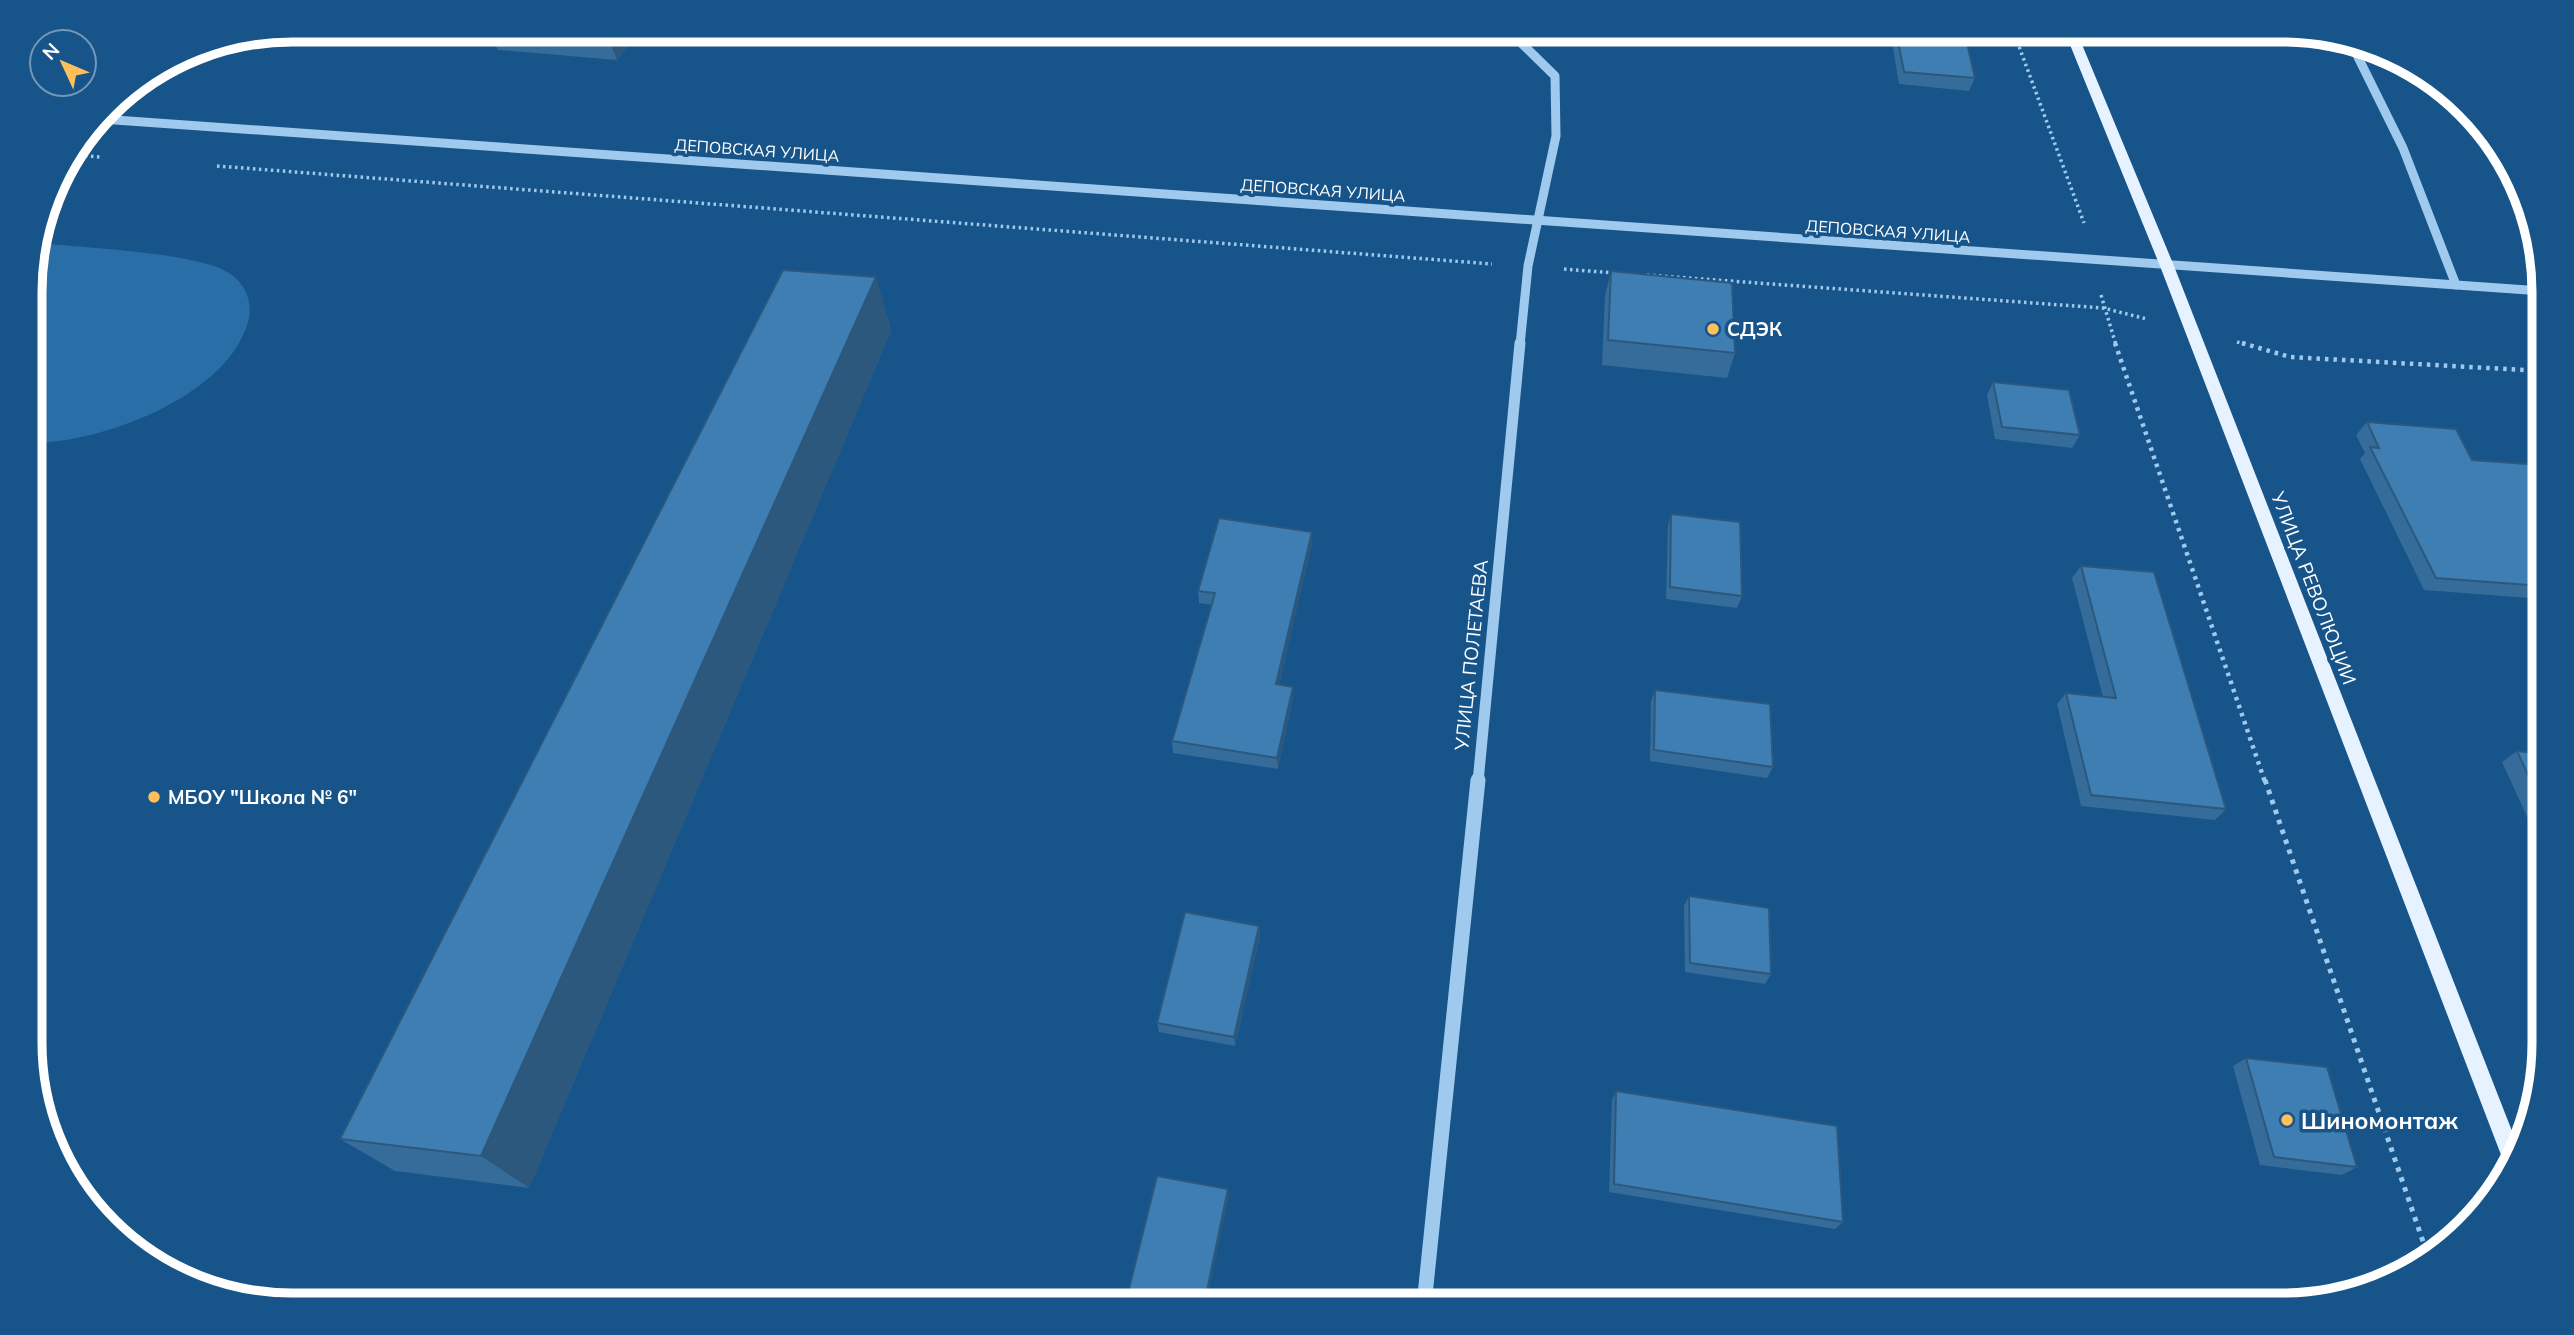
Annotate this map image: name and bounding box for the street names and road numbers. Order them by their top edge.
street label: ДЕПОВСКАЯ УЛИЦА [674,134,840,166]
street label: ДЕПОВСКАЯ УЛИЦА [1240,174,1406,206]
street label: ДЕПОВСКАЯ УЛИЦА [1805,215,1971,247]
street label: УЛИЦА РЕВОЛЮЦИИ [2266,487,2362,688]
street label: УЛИЦА ПОЛЕТАЕВА [1449,558,1493,753]

